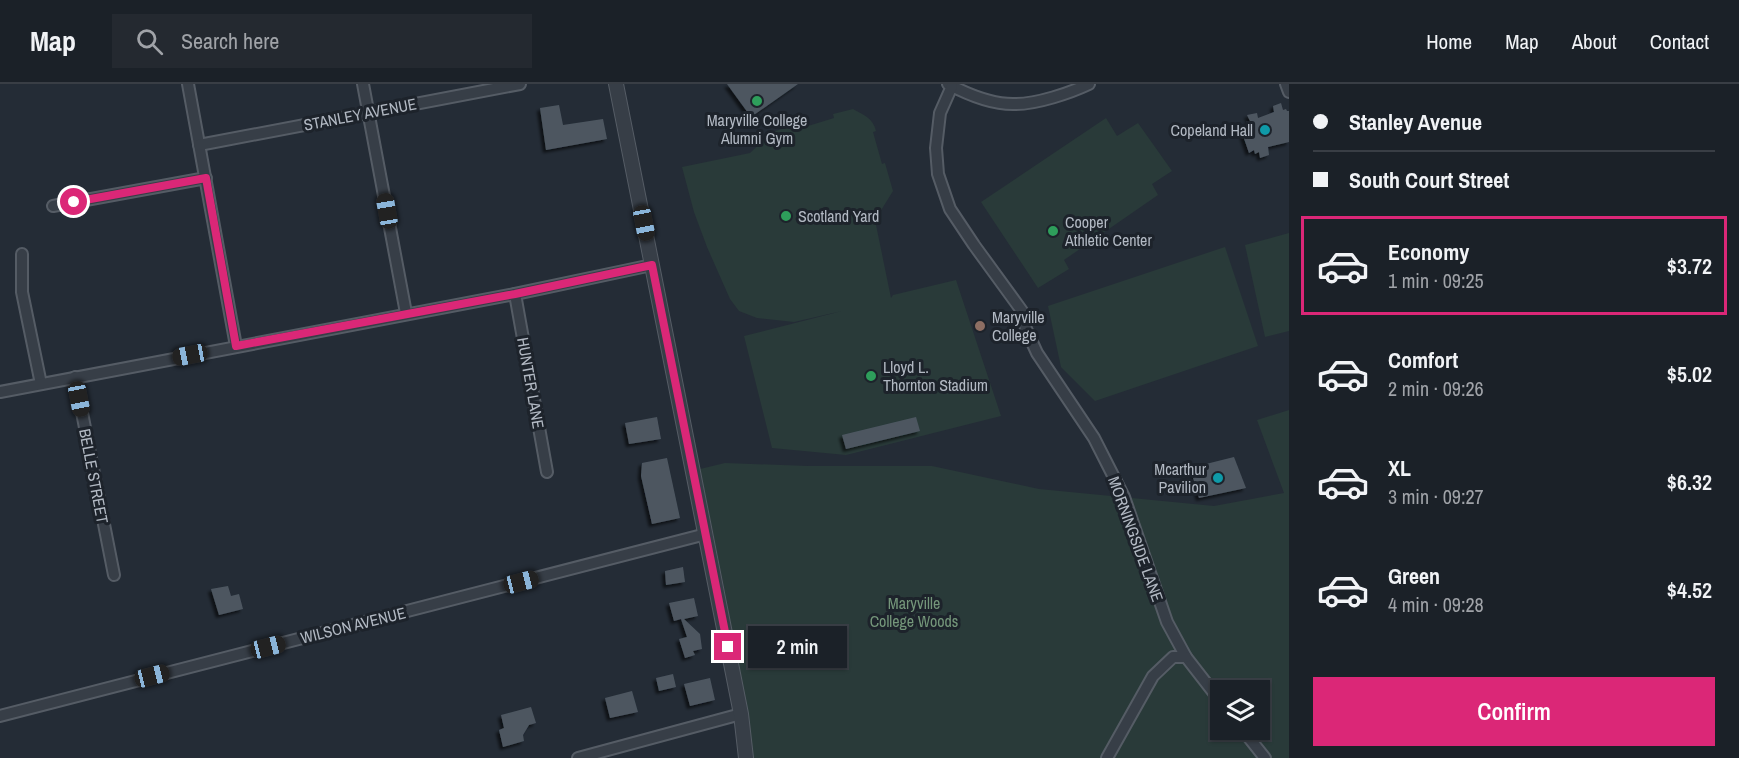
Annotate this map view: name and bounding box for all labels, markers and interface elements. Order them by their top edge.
search box [112,14,532,68]
text: Map [30,22,76,60]
icon: search [133,25,166,58]
text: Search here [181,26,279,56]
text: Home [1426,27,1472,56]
text: Map [1505,27,1539,56]
text: About [1572,27,1617,56]
text: Contact [1650,27,1709,56]
street label: STANLEY AVENUE [302,92,418,136]
marker: Maryville College Alumni Gym [750,94,764,108]
text: Stanley Avenue [1349,107,1482,137]
place label: Maryville College Alumni Gym [707,109,807,149]
place label: Copeland Hall [1171,119,1253,141]
marker: Copeland Hall [1258,123,1272,137]
text: South Court Street [1349,165,1509,195]
route start [60,188,87,215]
car [375,192,399,230]
car [632,204,656,242]
place label: Scotland Yard [798,205,879,227]
marker: Scotland Yard [779,209,793,223]
place label: Cooper Athletic Center [1064,211,1152,251]
marker: Cooper Athletic Center [1046,224,1060,238]
text: Economy [1388,237,1469,267]
icon: car [1316,239,1370,293]
text: $3.72 [1667,251,1712,281]
text: 1 min · 09:25 [1388,267,1484,294]
place label: Maryville College [992,306,1044,346]
marker: Maryville College [973,319,987,333]
street label: HUNTER LANE [512,336,550,430]
car [171,343,209,367]
text: Comfort [1388,345,1458,375]
icon: car [1316,347,1370,401]
place label: Lloyd L. Thornton Stadium [883,356,988,396]
text: $5.02 [1667,359,1712,389]
marker: Lloyd L. Thornton Stadium [864,369,878,383]
text: 2 min · 09:26 [1388,375,1484,402]
car [67,380,91,418]
street label: BELLE STREET [74,427,114,525]
text: XL [1388,453,1411,483]
icon: car [1316,455,1370,509]
place label: Mcarthur Pavilion [1154,458,1207,498]
text: $6.32 [1667,467,1712,497]
marker: Mcarthur Pavilion [1211,471,1225,485]
street label: MORNINGSIDE LANE [1103,473,1169,605]
text: 3 min · 09:27 [1388,483,1484,510]
text: Green [1388,561,1440,591]
icon: car [1316,563,1370,617]
car [501,569,541,595]
text: $4.52 [1667,575,1712,605]
text: 4 min · 09:28 [1388,591,1484,618]
park label: Maryville College Woods [870,592,958,632]
street label: WILSON AVENUE [298,601,408,649]
callout: 2 min [749,626,848,668]
route end [714,633,741,660]
text: 2 min [776,633,819,660]
car [248,634,288,660]
car [132,663,172,689]
button: Confirm [1313,677,1715,746]
map controls [1210,680,1270,740]
button: layers [1210,680,1270,740]

